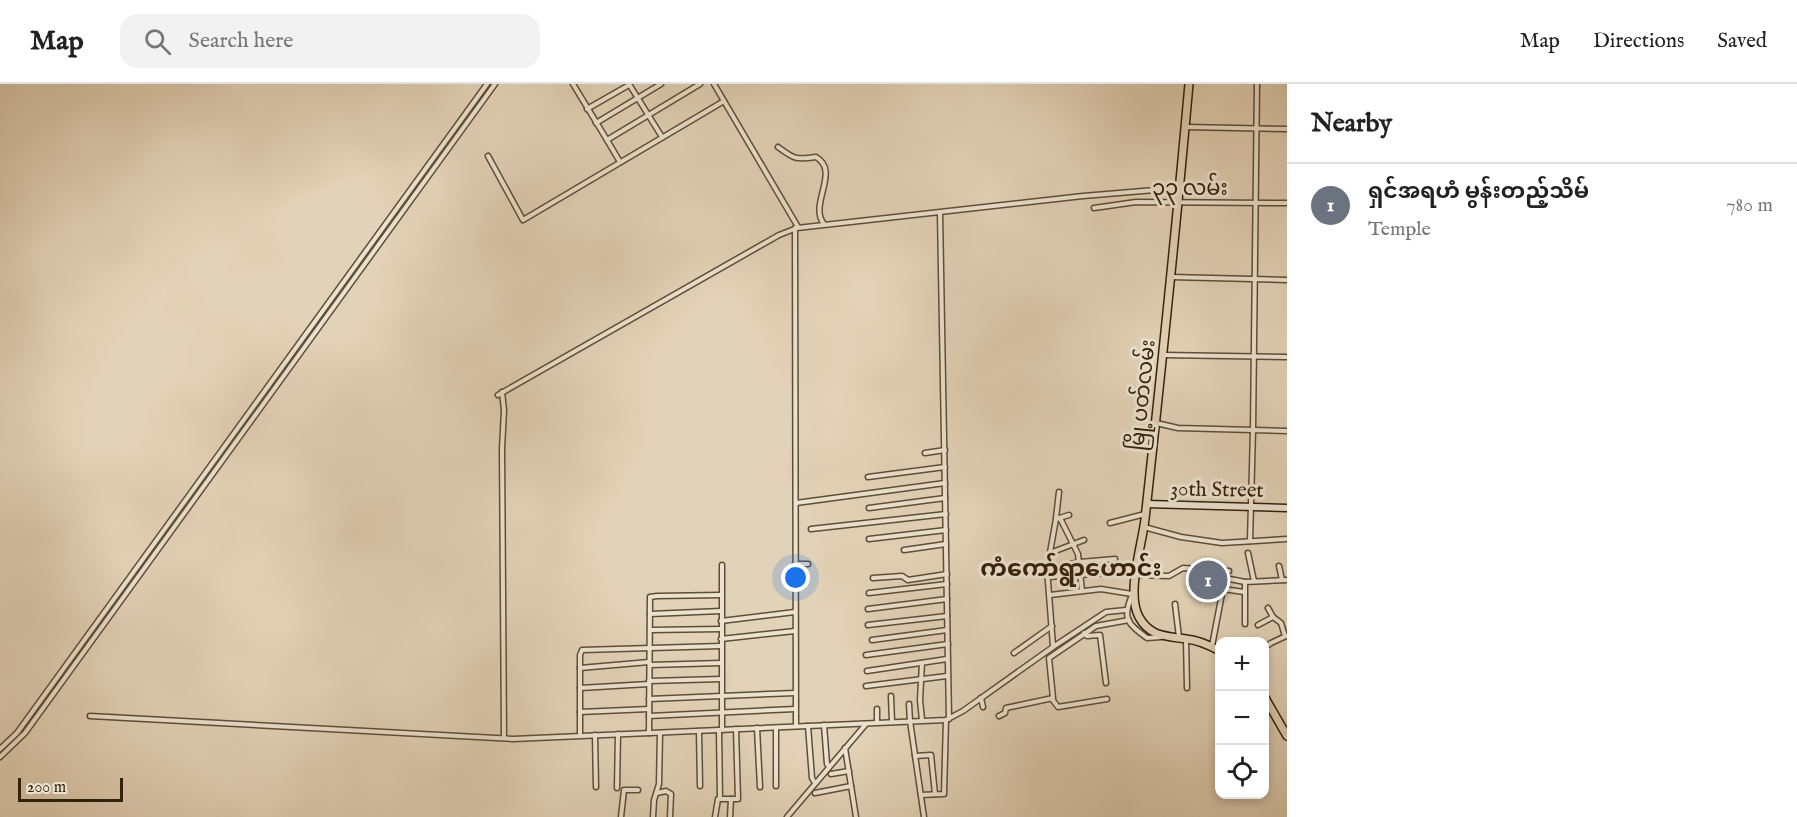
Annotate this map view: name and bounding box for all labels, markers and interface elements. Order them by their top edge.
search box [120,14,540,68]
text: Map [30,24,84,59]
icon: search [141,25,174,58]
text: Search here [189,27,293,55]
text: Map [1520,28,1560,55]
text: Directions [1593,28,1684,55]
text: Saved [1717,28,1767,55]
text: Nearby [1311,107,1392,140]
street label: ၃၃ လမ်း [1152,172,1228,205]
text: ရှင်အရဟံ မွန်းတည့်သိမ် [1368,178,1589,206]
text: 1 [1327,193,1334,218]
text: 780 m [1726,193,1773,218]
text: Temple [1368,217,1431,242]
street label: မြို့ပတ်လမ်း [1120,338,1165,452]
street label: 30th Street [1170,476,1264,505]
district label: ကံကော်ရွာဟောင်း [980,552,1162,587]
pin: 1 [1188,558,1228,602]
your location [781,563,810,592]
map controls [1215,637,1269,799]
button: + [1215,637,1269,691]
button: − [1215,691,1269,745]
button: locate [1215,745,1269,799]
scale bar [18,775,123,802]
text: 200 m [27,778,66,798]

